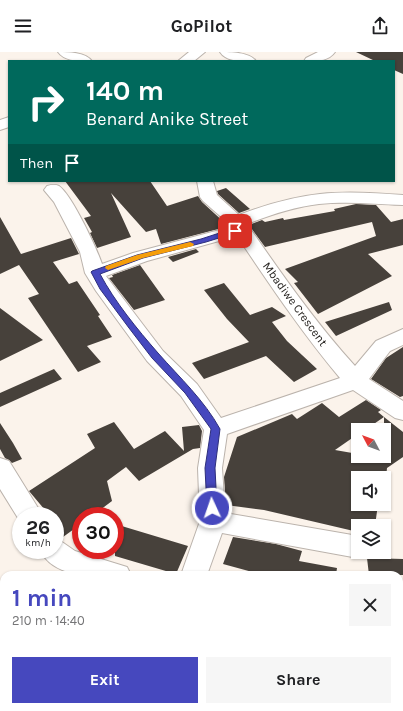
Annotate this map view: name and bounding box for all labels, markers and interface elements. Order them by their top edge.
icon: menu [12,15,34,37]
text: GoPilot [171,15,232,37]
icon: share [369,15,391,37]
text: 140 m [86,74,164,107]
icon: right [20,76,72,128]
text: Benard Anike Street [86,108,248,130]
icon: arrive [61,152,83,174]
text: Then [20,154,53,172]
pin [218,214,252,248]
icon: arrive [224,220,246,242]
street label: Mbadiwe Crescent [260,259,330,349]
north arrow [351,423,391,463]
map controls [351,423,391,559]
button: sound [351,471,391,511]
position arrow [191,487,233,529]
speed limit sign: 30 [72,507,124,559]
text: 26 [26,516,50,539]
button: layers [351,519,391,559]
text: km/h [25,537,51,549]
text: 1 min [12,584,72,612]
button: close [349,584,391,626]
text: 210 m · 14:40 [12,613,85,628]
button: Exit [12,657,198,703]
button: Share [206,657,391,703]

